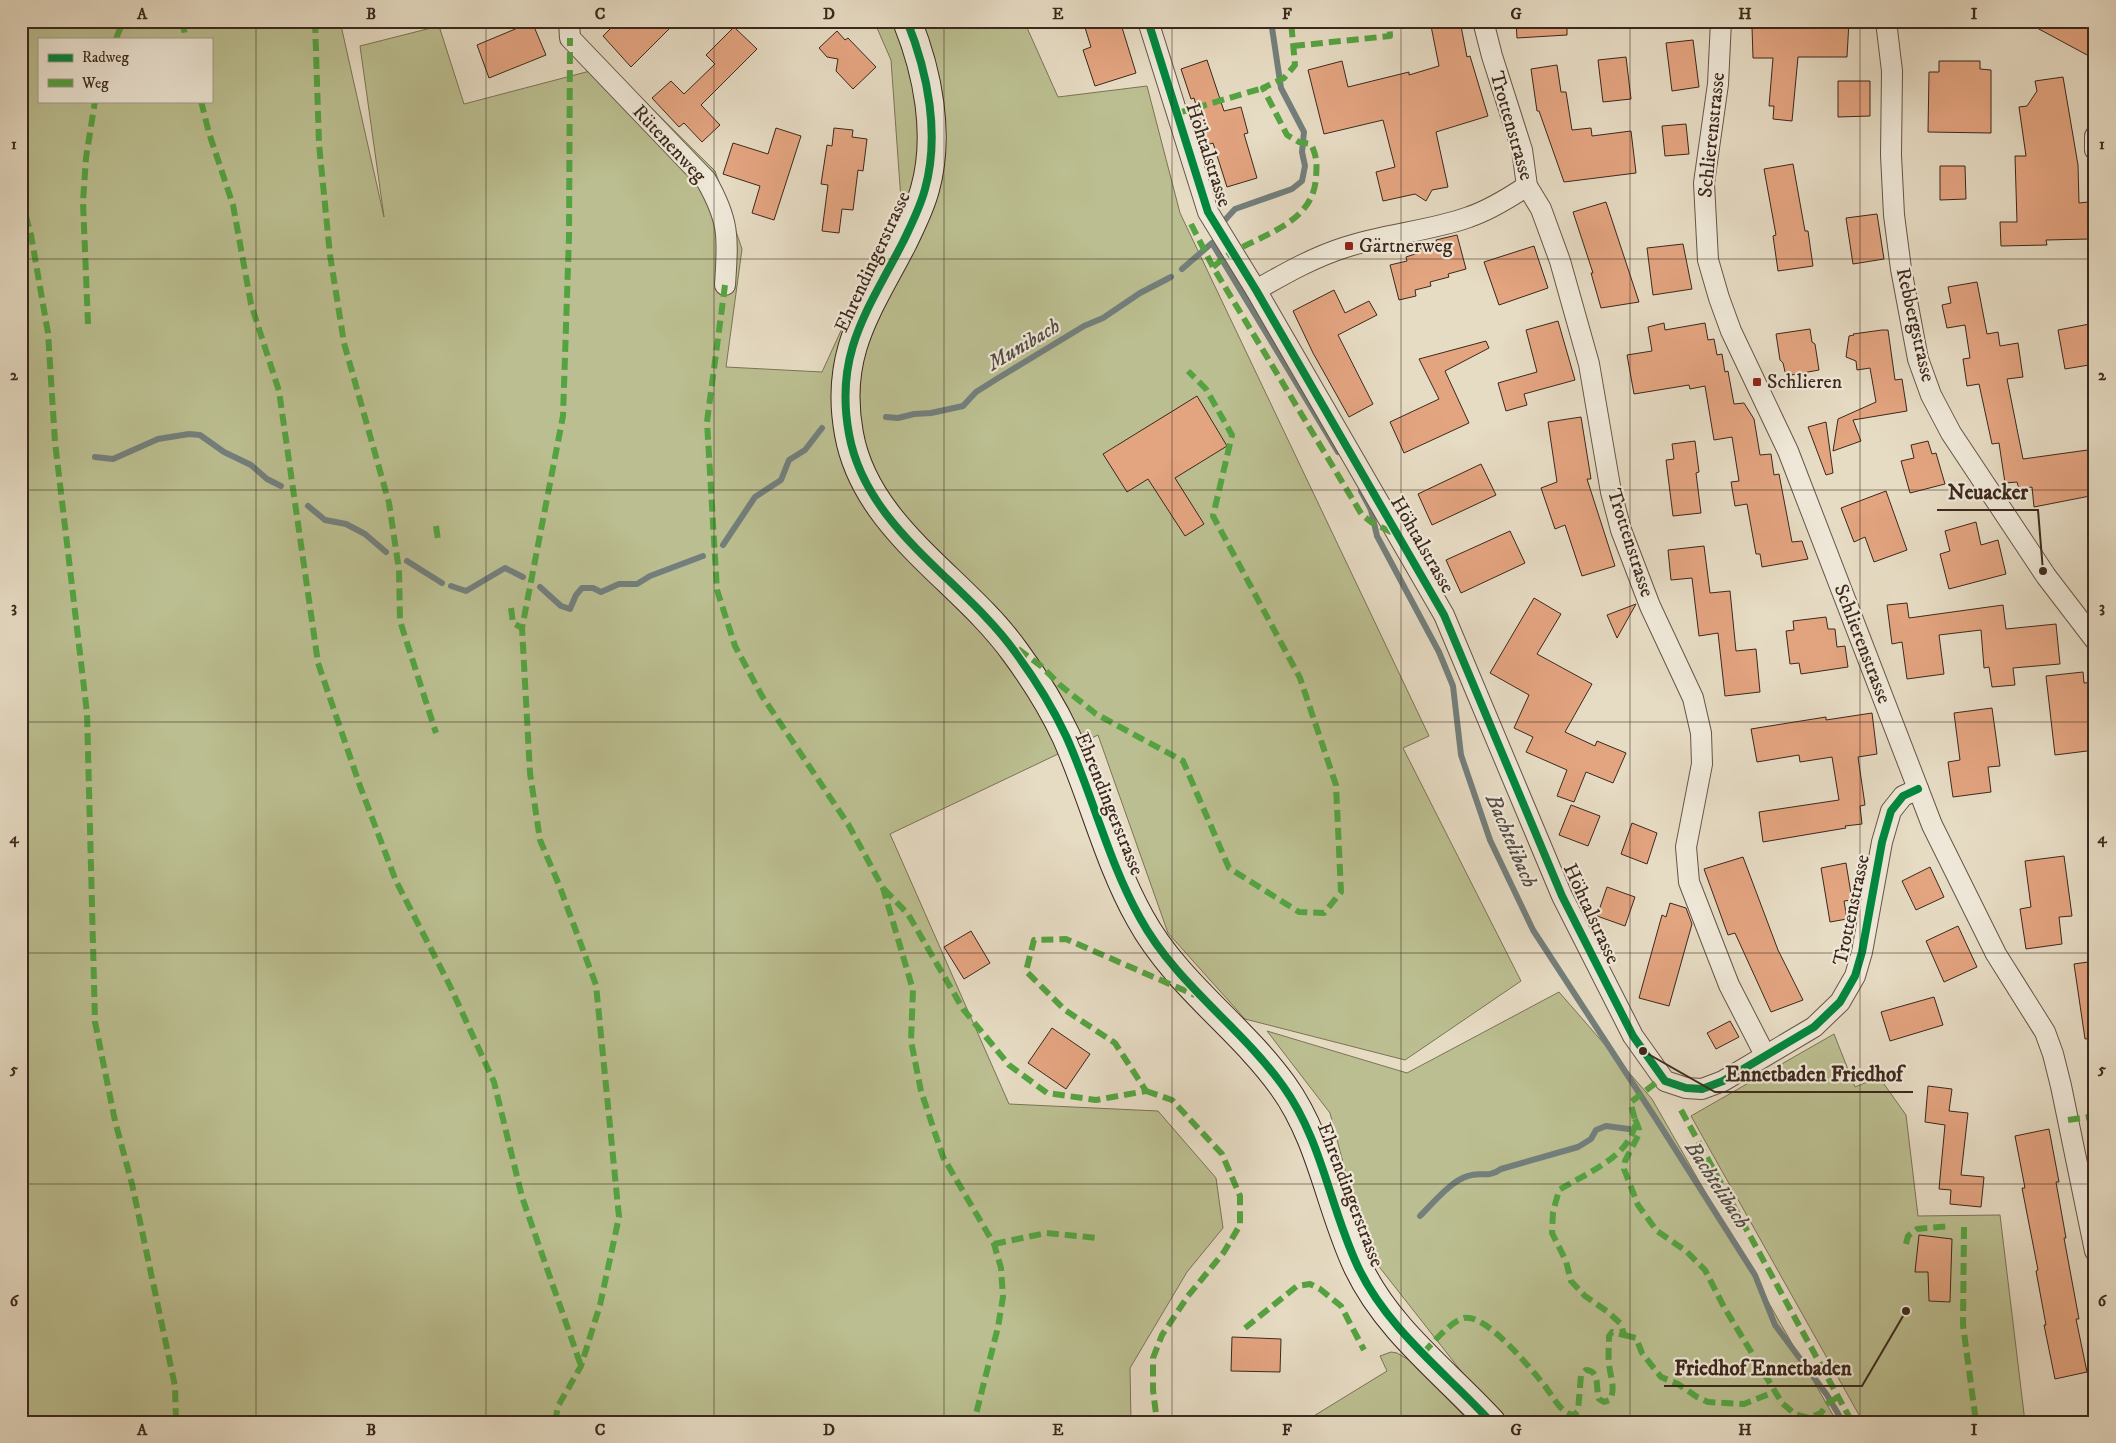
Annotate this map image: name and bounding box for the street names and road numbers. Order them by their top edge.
street label: Trottenstrasse [1483,68,1539,184]
street label: Schlierenstrasse [1693,71,1731,199]
street label: Rütenenweg [627,100,712,188]
street label: Höhtalstrasse [1179,100,1237,210]
street label: Ehrendingerstrasse [829,188,917,336]
street label: Rebbergstrasse [1890,266,1940,384]
street label: Trottenstrasse [1601,486,1659,600]
street label: Höhtalstrasse [1384,492,1460,598]
street label: Schlierenstrasse [1828,581,1896,707]
street label: Ehrendingerstrasse [1069,729,1149,879]
street label: Trottenstrasse [1828,852,1876,968]
street label: Höhtalstrasse [1557,860,1625,968]
street label: Ehrendingerstrasse [1311,1119,1389,1271]

